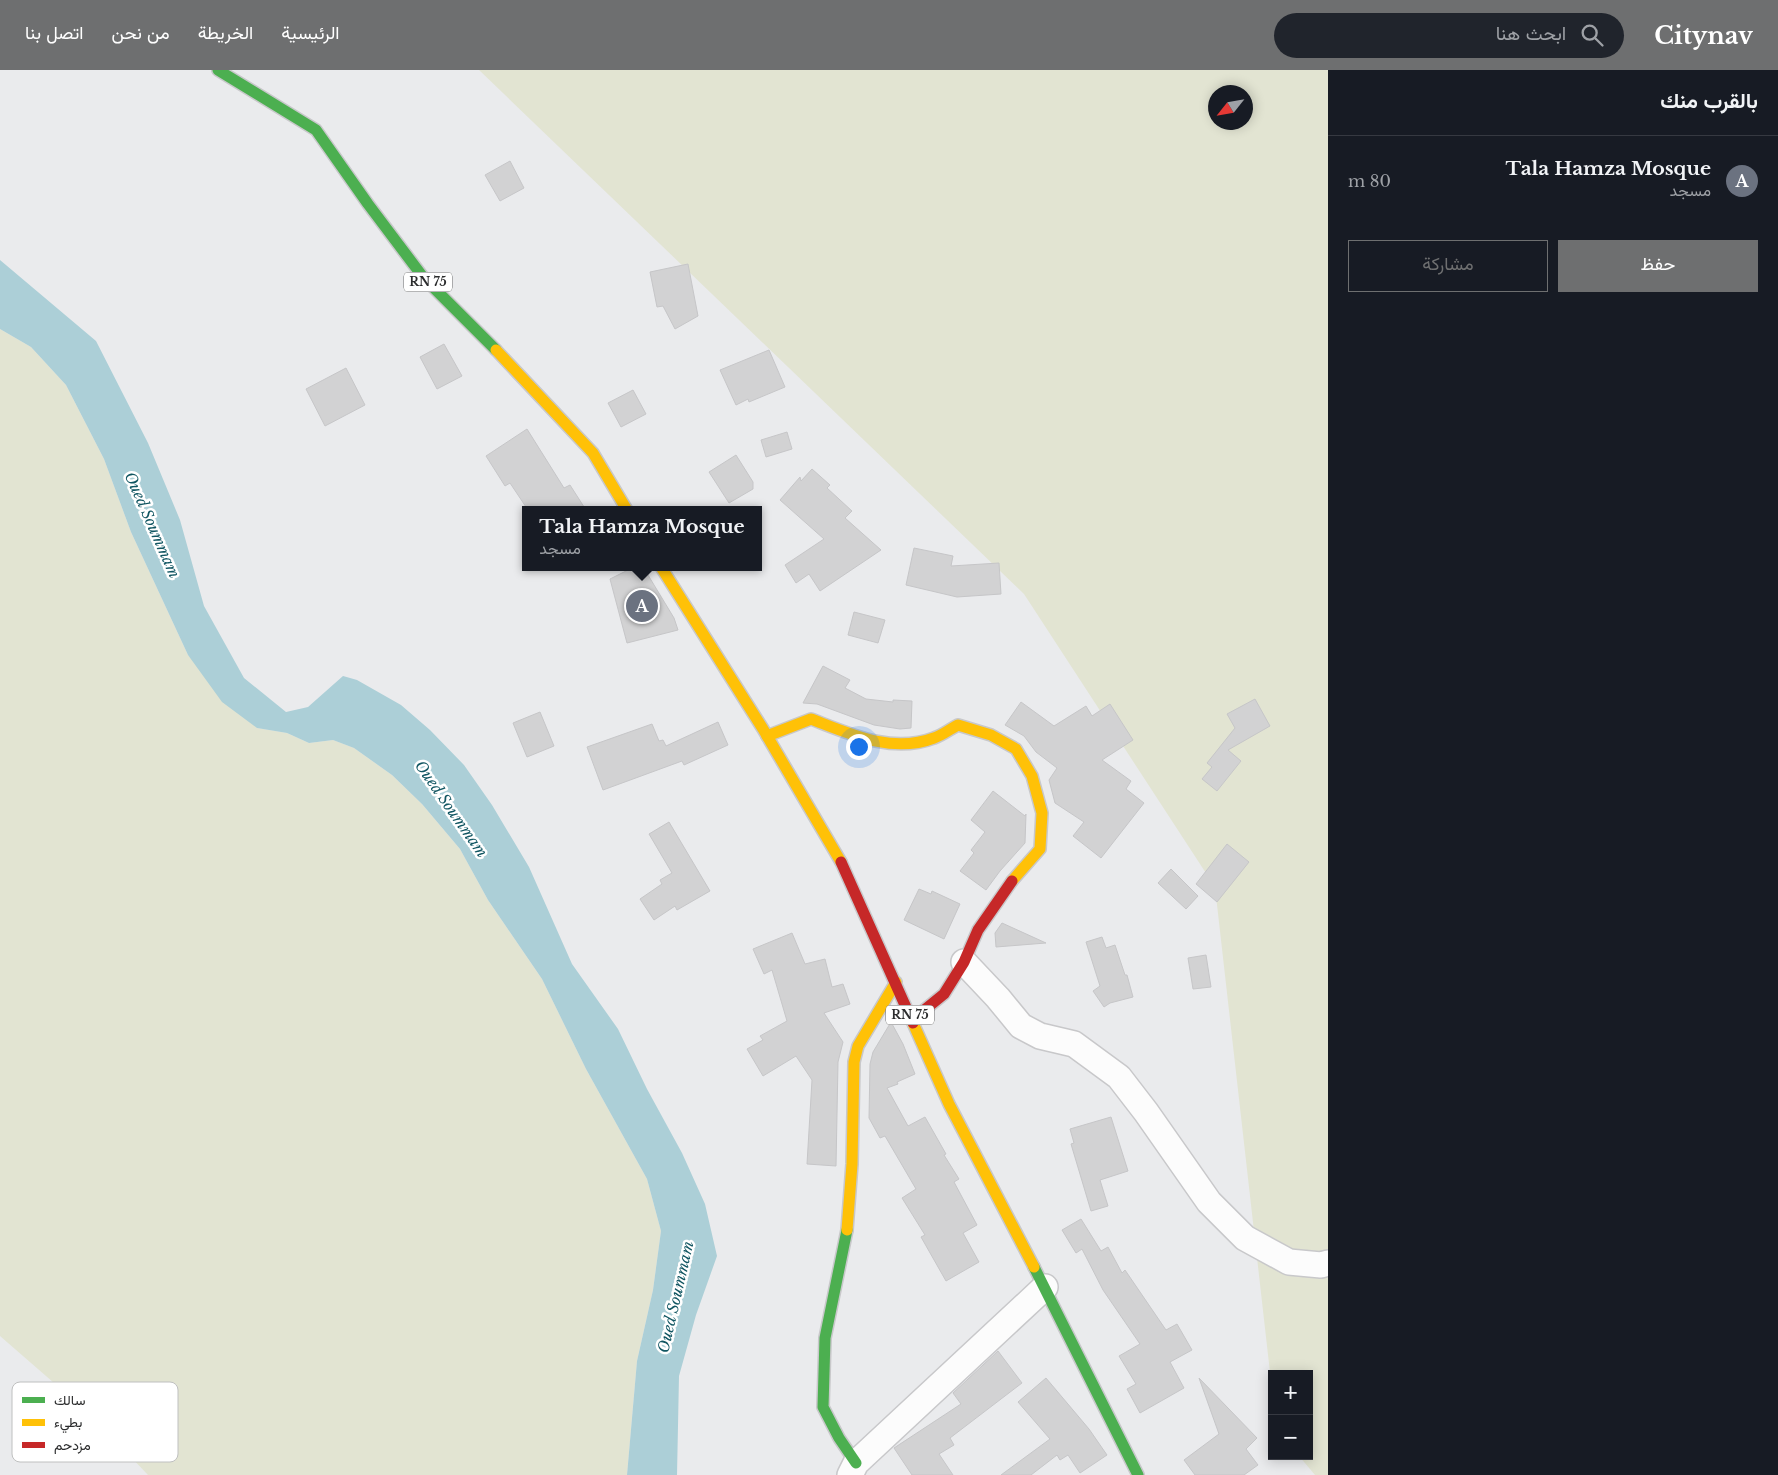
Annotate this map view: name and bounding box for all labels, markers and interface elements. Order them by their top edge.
search box [1274,13,1624,58]
icon: search [1578,21,1606,49]
text: Citynav [1654,21,1753,50]
text: اتصل بنا [25,22,83,44]
text: من نحن [111,22,170,44]
text: الخريطة [198,22,253,44]
text: الرئيسية [281,22,340,44]
text: ابحث هنا [1496,22,1566,45]
north arrow [1208,85,1253,130]
text: بالقرب منك [1660,88,1758,114]
text: Tala Hamza Mosque [1506,157,1711,180]
text: 80 m [1348,171,1391,191]
text: A [1736,171,1748,191]
text: مسجد [1670,180,1711,200]
button: مشاركة [1348,240,1548,292]
button: حفظ [1558,240,1758,292]
road number: RN 75 [404,272,452,292]
water label: Oued Soummam [121,469,184,581]
popup [522,506,762,571]
text: Tala Hamza Mosque [539,515,745,538]
text: مسجد [539,538,581,558]
pin: A [626,587,658,625]
your location [846,734,872,760]
water label: Oued Soummam [411,757,492,861]
road number: RN 75 [886,1006,934,1024]
water label: Oued Soummam [653,1239,698,1355]
map controls [1268,1370,1313,1460]
button: + [1268,1370,1313,1415]
legend [12,1382,178,1462]
text: سالك [54,1391,85,1409]
text: بطيء [54,1413,82,1434]
button: − [1268,1415,1313,1460]
text: مزدحم [54,1436,91,1454]

